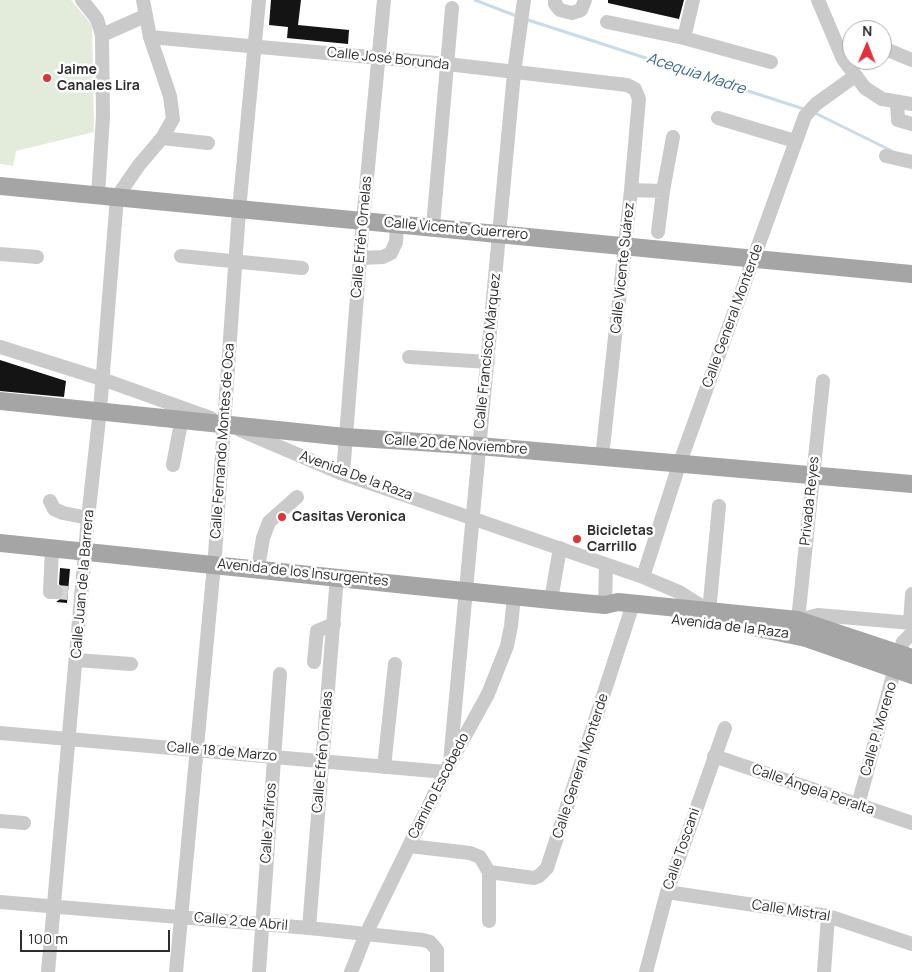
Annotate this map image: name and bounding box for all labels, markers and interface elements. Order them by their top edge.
north arrow [842,20,892,70]
text: N [862,21,872,40]
street label: Calle José Borunda [326,44,450,74]
water label: Acequia Madre [644,50,748,98]
place label: Jaime Canales Lira [57,62,140,94]
marker: Jaime Canales Lira [41,72,53,84]
street label: Calle Efrén Ornelas [348,175,376,299]
street label: Calle Vicente Suárez [608,201,638,335]
street label: Calle Vicente Guerrero [383,214,529,244]
street label: Calle General Monterde [699,242,767,390]
street label: Calle Francisco Márquez [471,272,505,430]
street label: Calle Fernando Montes de Oca [208,343,238,539]
street label: Calle 20 de Noviembre [384,432,528,458]
street label: Avenida De la Raza [297,448,415,504]
street label: Privada Reyes [797,456,823,546]
street label: Calle Juan de la Barrera [68,509,98,659]
place label: Casitas Veronica [292,509,406,525]
marker: Casitas Veronica [276,511,288,523]
place label: Bicicletas Carrillo [587,523,653,556]
marker: Bicicletas Carrillo [571,533,583,545]
street label: Avenida de los Insurgentes [217,556,389,590]
street label: Avenida de la Raza [670,611,790,643]
street label: Calle P. Moreno [858,680,900,778]
street label: Calle Efrén Ornelas [309,690,337,814]
street label: Calle General Monterde [550,691,612,841]
street label: Camino Escobedo [405,730,473,842]
street label: Calle 18 de Marzo [166,739,278,765]
street label: Calle Ángela Peralta [749,761,877,819]
street label: Calle Zafiros [258,782,280,864]
street label: Calle Toscani [660,806,704,892]
street label: Calle Mistral [751,897,831,925]
street label: Calle 2 de Abril [193,910,289,934]
scale bar [22,920,172,952]
text: 100 m [28,928,68,949]

